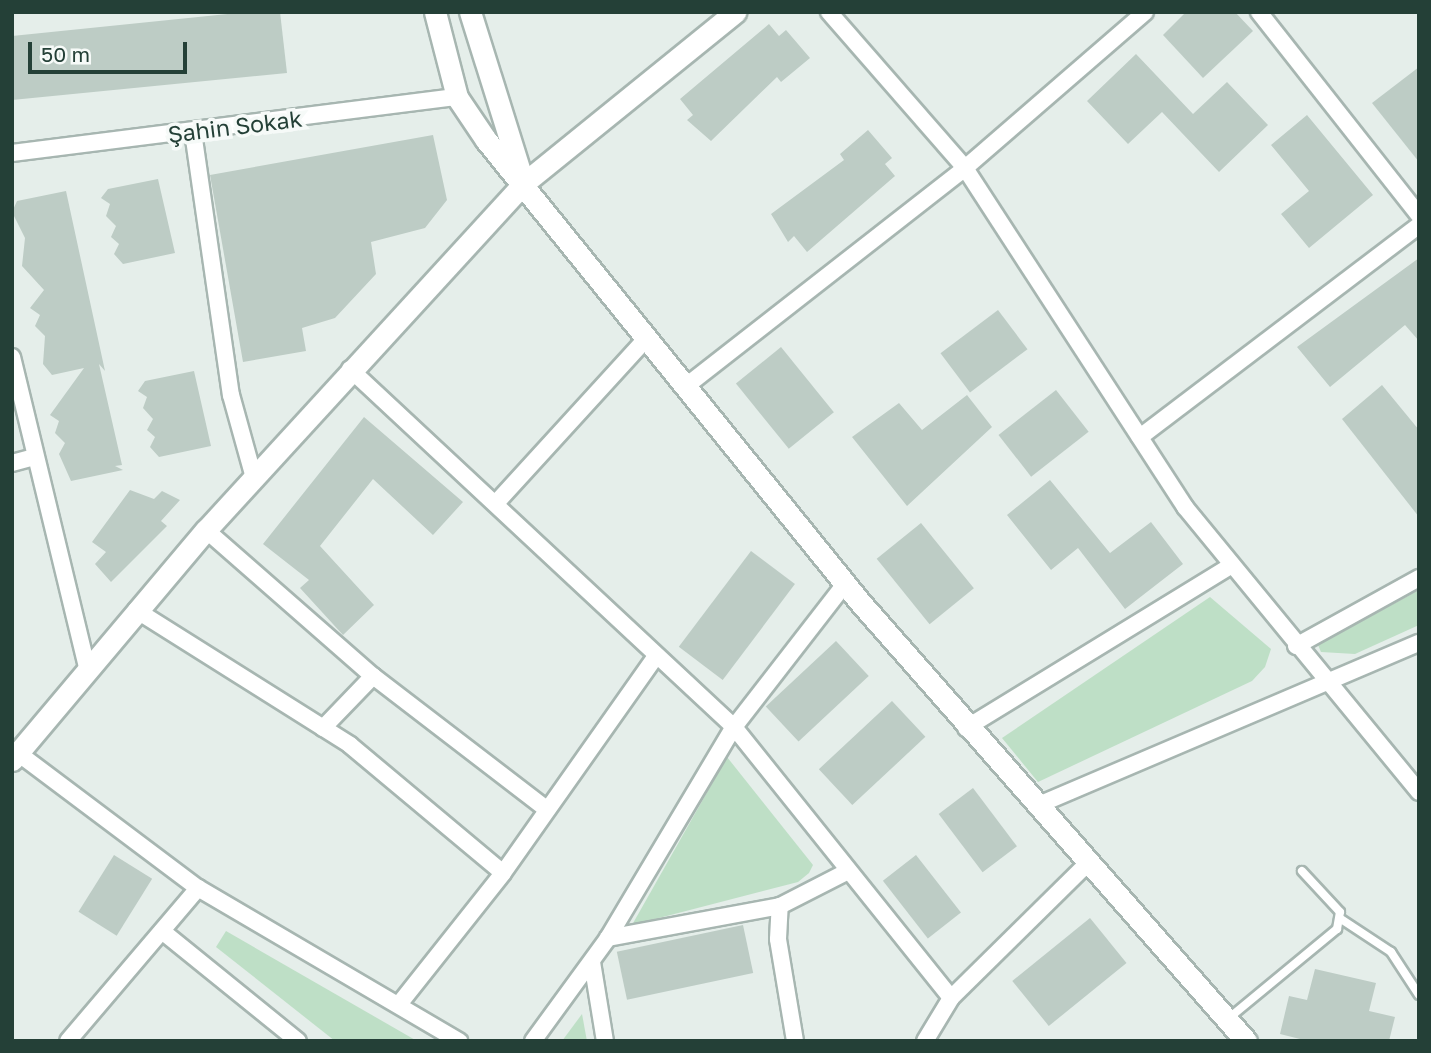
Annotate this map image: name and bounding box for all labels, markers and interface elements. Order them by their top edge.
scale bar [32,28,191,72]
text: 50 m [41,41,90,67]
street label: Şahin Sokak [166,104,304,148]

